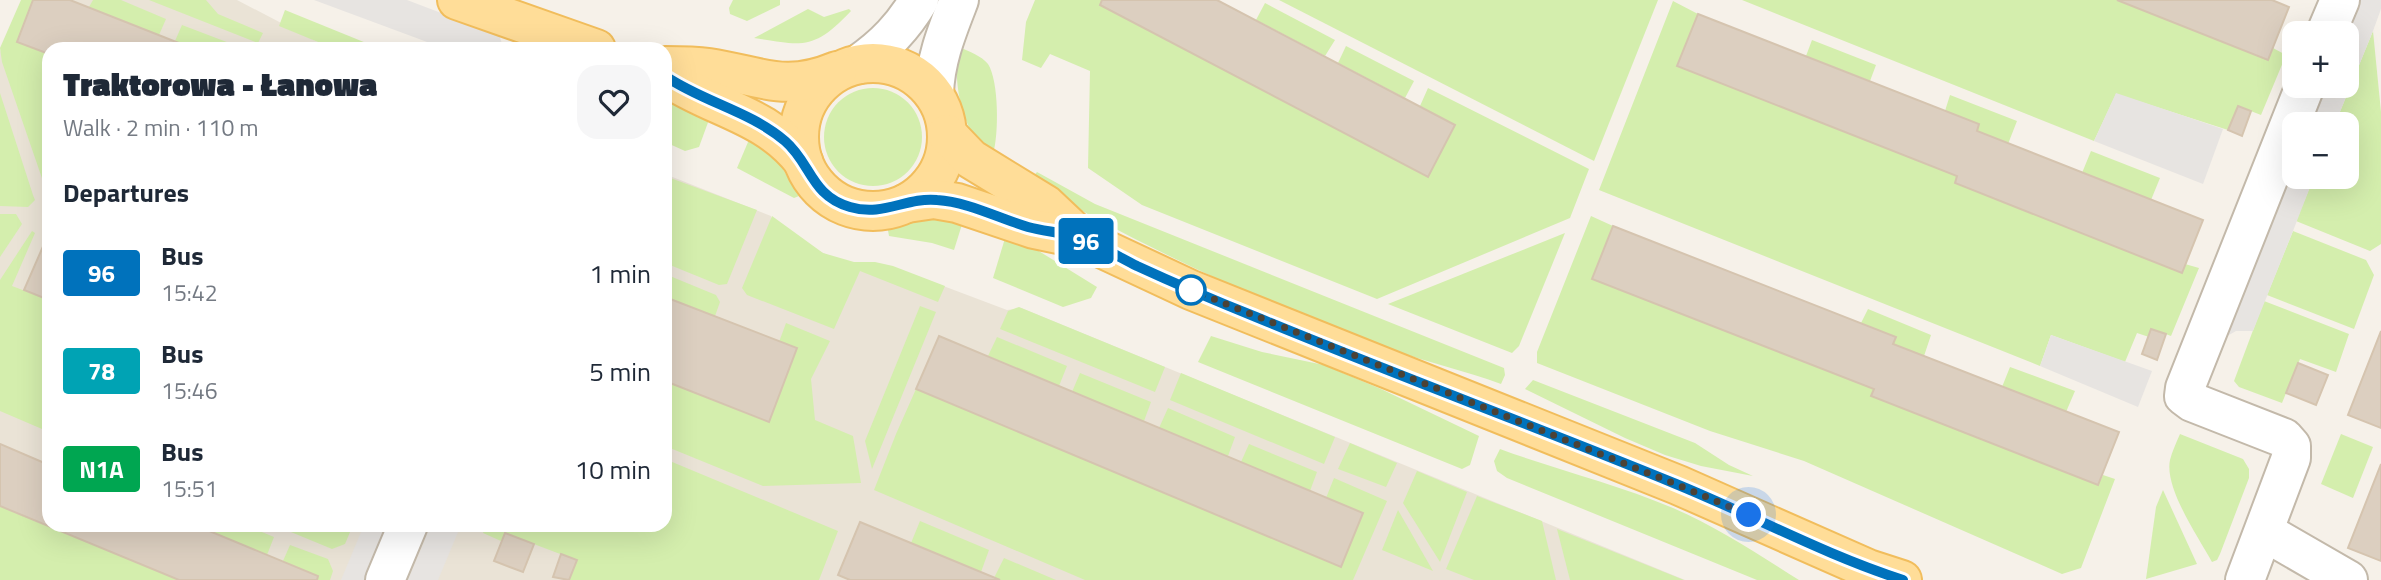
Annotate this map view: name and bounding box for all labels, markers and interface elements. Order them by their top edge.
map controls [2282,21,2359,189]
button: + [2282,21,2359,98]
text: Traktorowa - Łanowa [63,59,377,109]
button: heart [577,65,651,139]
text: Walk · 2 min · 110 m [63,110,259,145]
button: − [2282,112,2359,189]
text: Departures [63,173,189,212]
line badge: 96 [1054,218,1118,264]
text: 96 [1073,223,1099,259]
text: Bus [161,236,203,275]
text: 1 min [589,254,651,293]
text: 96 [88,255,115,291]
text: 15:42 [161,275,218,310]
unlabelled marker [1176,275,1206,305]
text: Bus [161,334,203,373]
text: 5 min [589,352,651,391]
text: 78 [88,353,115,389]
text: 15:46 [161,373,218,408]
text: Bus [161,432,203,471]
text: 10 min [575,450,651,489]
text: N1A [79,451,124,487]
text: 15:51 [161,471,218,506]
your location [1731,497,1766,532]

